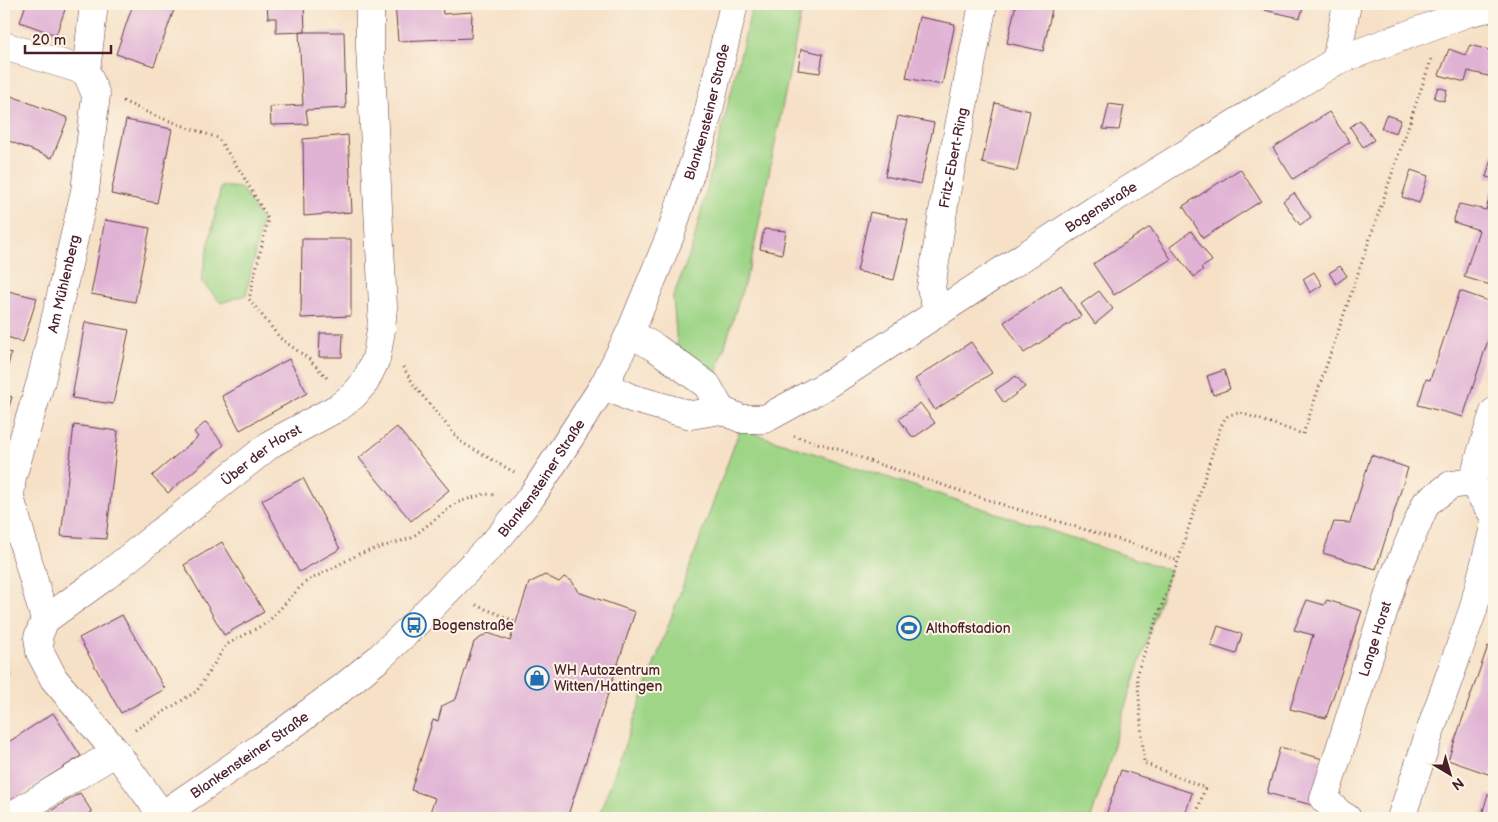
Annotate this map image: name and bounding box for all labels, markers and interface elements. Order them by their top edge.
scale bar [25,22,111,54]
text: 20 m [32,31,66,50]
street label: Blankensteiner Straße [680,42,733,182]
street label: Fritz-Ebert-Ring [935,106,971,209]
street label: Bogenstraße [1062,178,1140,236]
street label: Am Mühlenberg [44,233,83,335]
street label: Blankensteiner Straße [494,416,588,540]
street label: Über der Horst [217,420,305,489]
street label: Lange Horst [1355,598,1395,679]
bus stop icon: Bogenstraße [401,612,427,638]
sports icon: Althoffstadion [896,615,922,641]
place label: Bogenstraße [432,617,514,634]
place label: Althoffstadion [926,620,1011,637]
place label: WH Autozentrum Witten/Hattingen [554,662,662,695]
shop icon: WH Autozentrum Witten/Hattingen [524,665,550,691]
street label: Blankensteiner Straße [187,708,312,802]
north arrow [1426,750,1476,800]
text: N [1448,774,1467,794]

